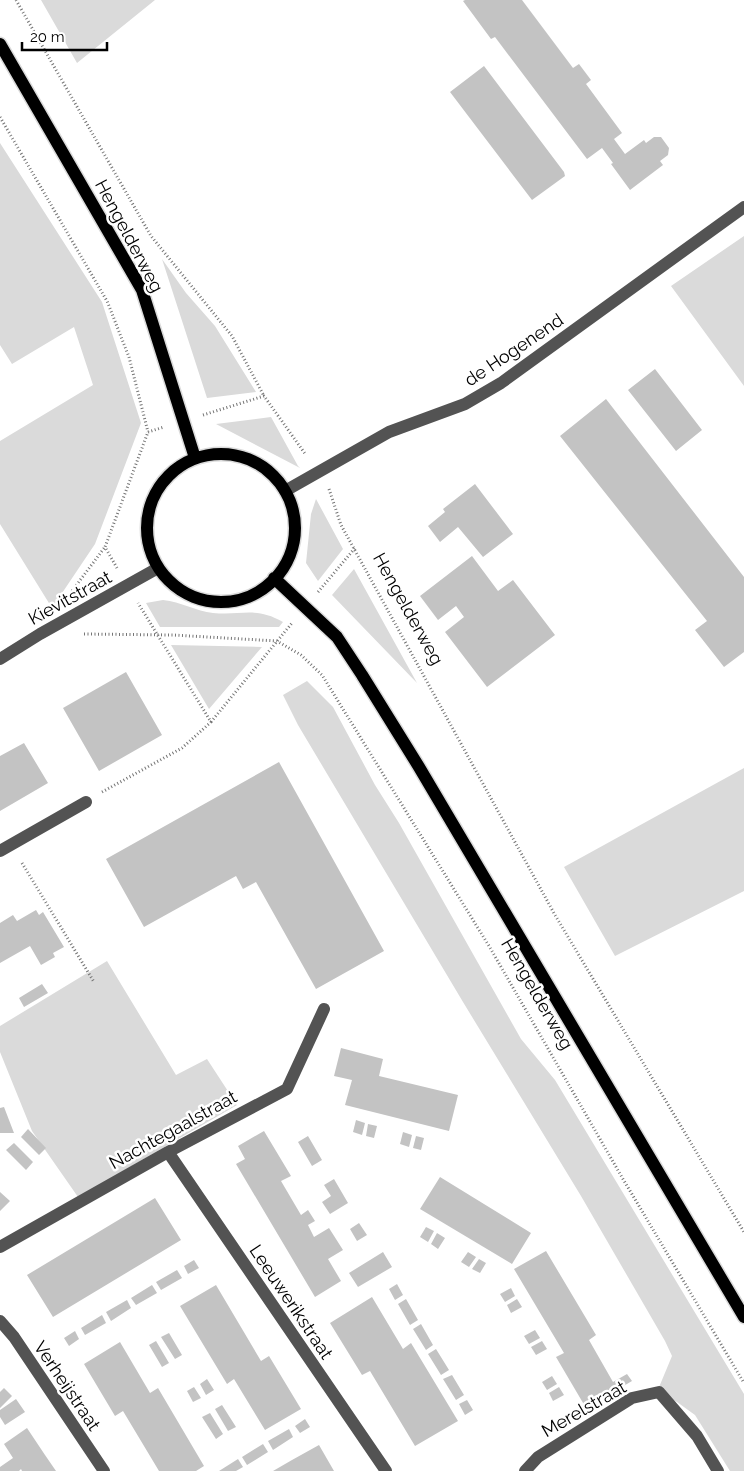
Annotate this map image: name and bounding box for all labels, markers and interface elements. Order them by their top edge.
scale bar [22,20,108,52]
text: 20 m [30,28,65,46]
street label: Hengelderweg [91,176,168,296]
street label: de Hogenend [460,309,567,390]
street label: Hengelderweg [369,549,448,668]
street label: Kievitstraat [24,566,115,629]
street label: Hengelderweg [497,934,578,1053]
street label: Nachtegaalstraat [105,1086,240,1173]
street label: Leeuwerikstraat [245,1241,337,1363]
street label: Verheijstraat [30,1337,105,1435]
street label: Merelstraat [538,1376,630,1441]

